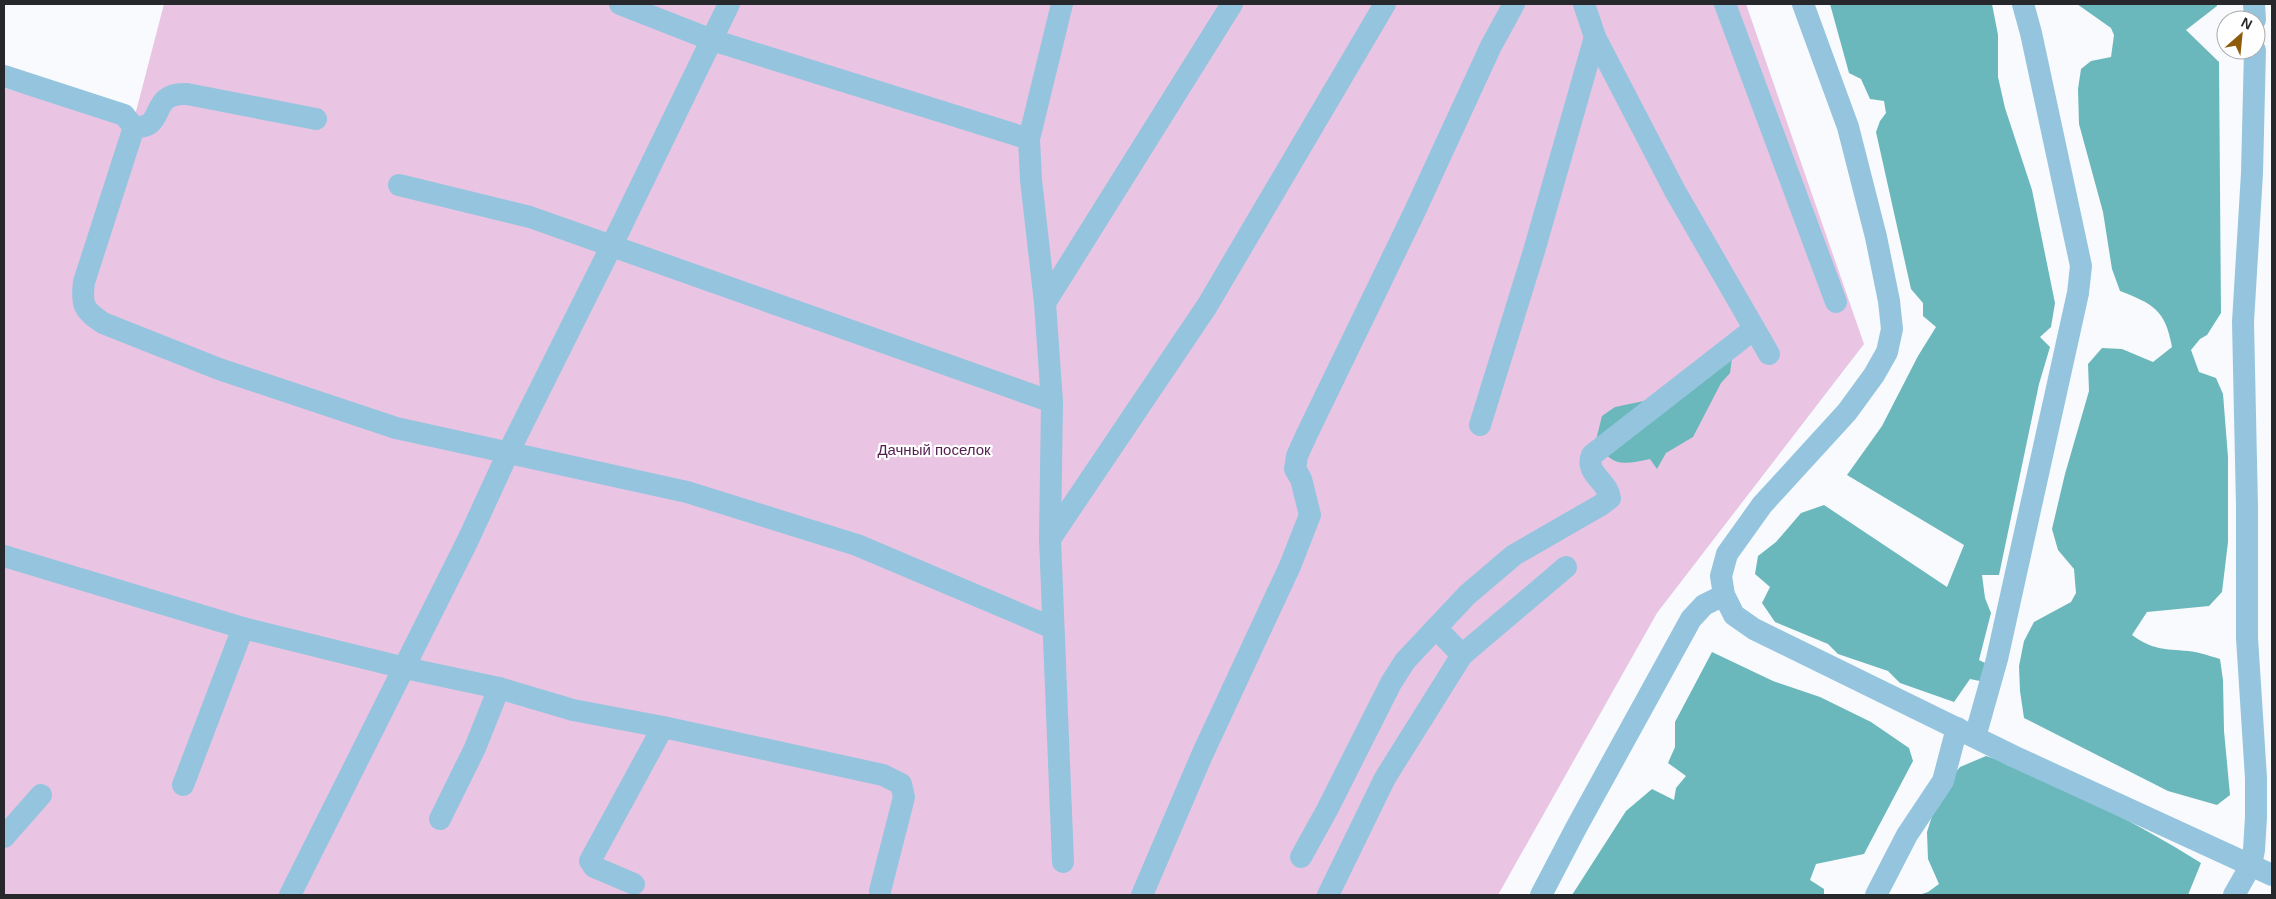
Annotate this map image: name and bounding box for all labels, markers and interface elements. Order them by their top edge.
north arrow [2216,10,2266,60]
text: N [2239,14,2255,33]
park label: Дачный поселок [877,441,991,458]

